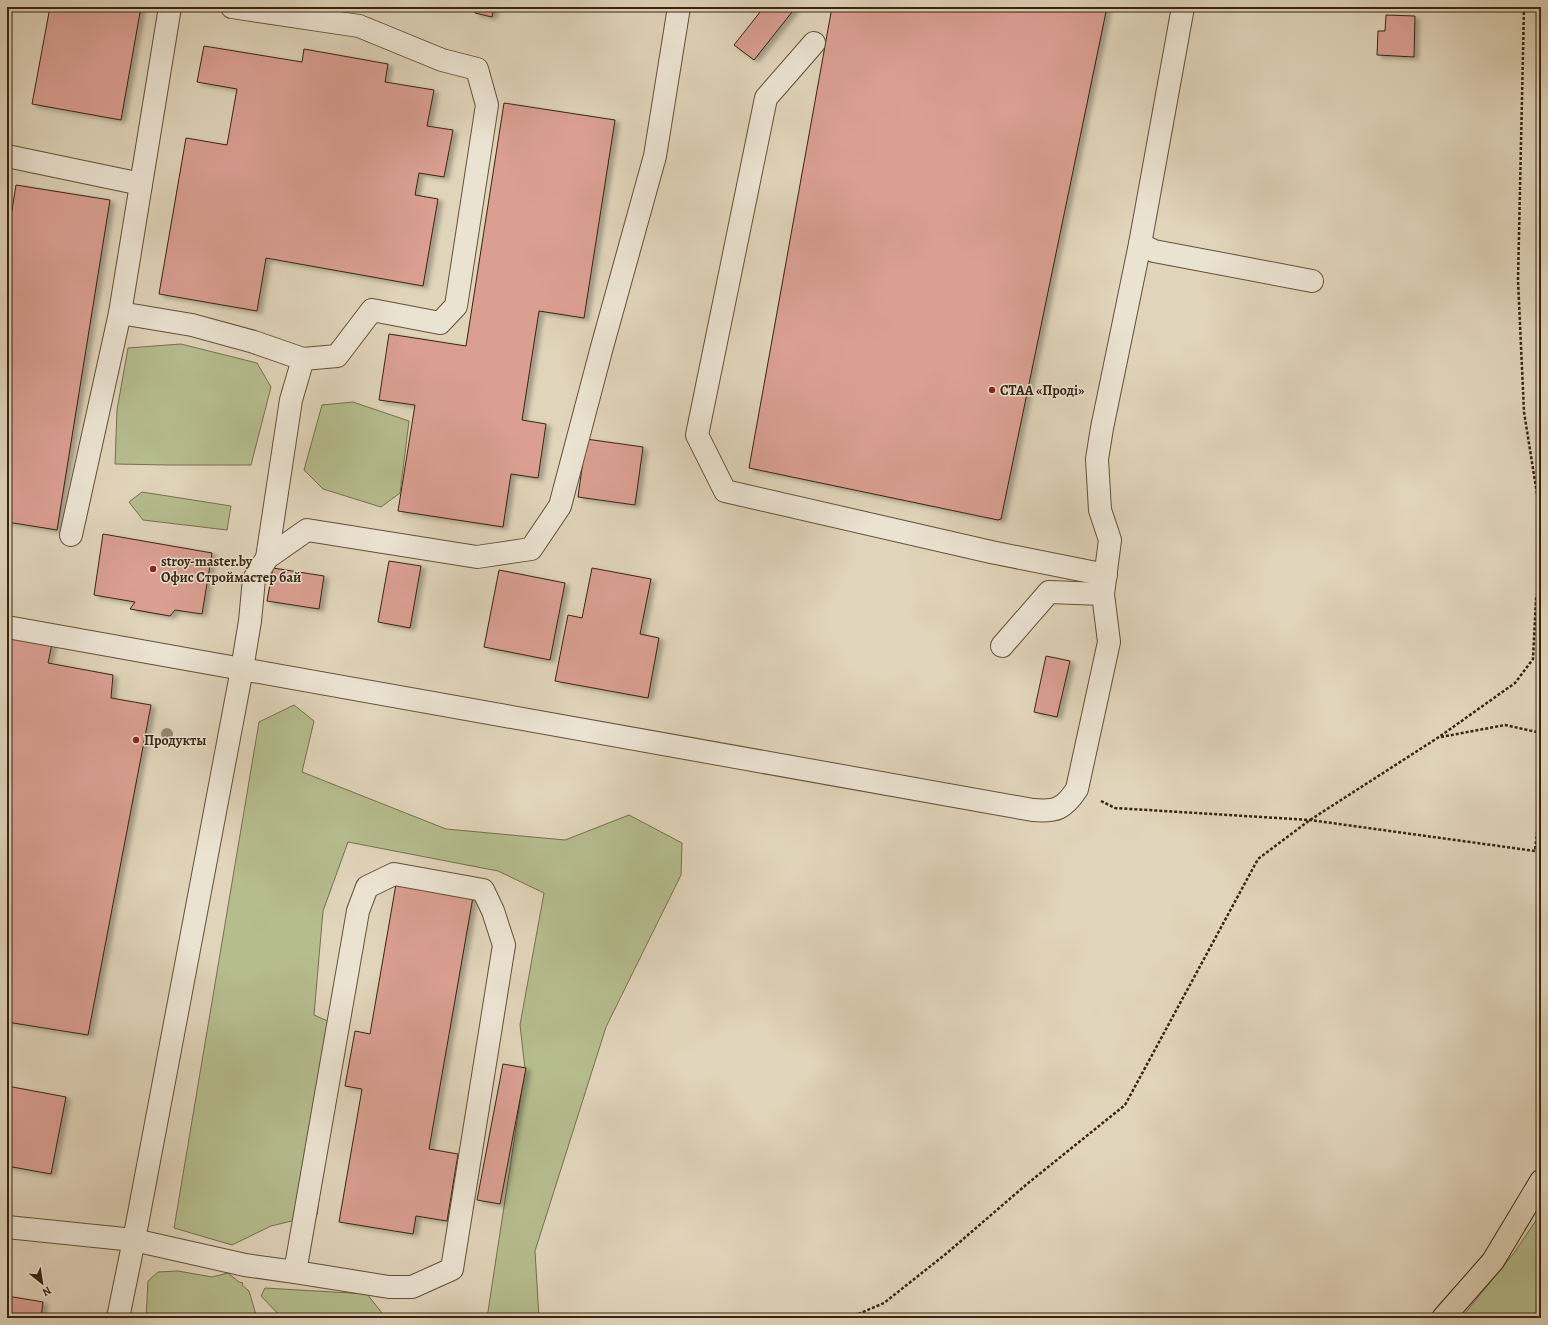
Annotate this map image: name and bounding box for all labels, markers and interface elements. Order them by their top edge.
place label: СТАА «Проді» [1000,381,1084,400]
marker: СТАА «Проді» [987,385,997,395]
place label: stroy-master.by Офис Строймастер бай [161,552,301,587]
marker: stroy-master.by Офис Строймастер бай [148,564,158,574]
place label: Продукты [144,731,206,750]
marker: Продукты [131,735,141,745]
north arrow [22,1263,62,1303]
text: N [40,1283,54,1300]

